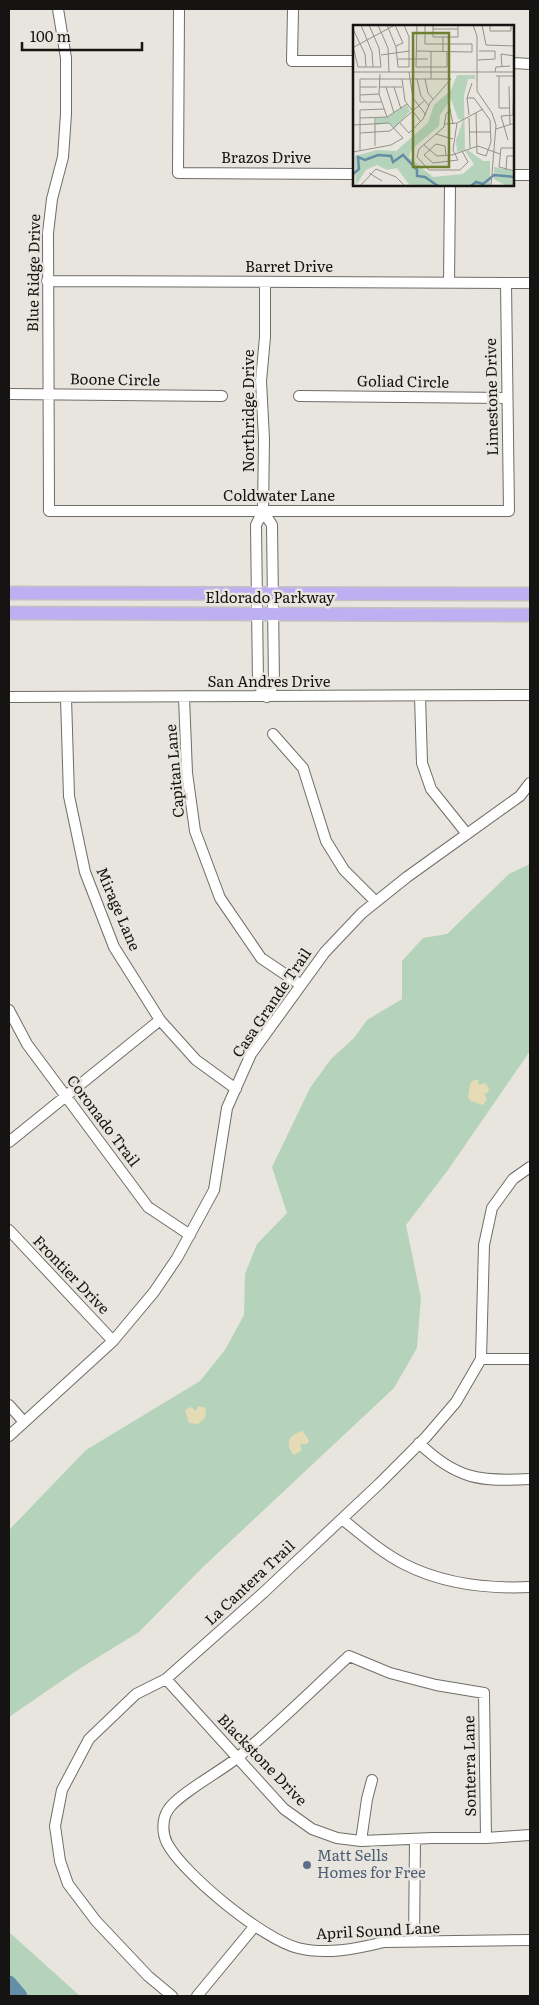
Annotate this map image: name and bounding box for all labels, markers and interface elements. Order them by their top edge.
scale bar [22,20,142,52]
text: 100 m [30,24,71,47]
inset map [353,25,514,186]
street label: Brazos Drive [221,145,311,168]
street label: Blue Ridge Drive [20,213,45,332]
street label: Barret Drive [245,254,333,277]
street label: Limestone Drive [478,338,503,456]
street label: Northridge Drive [236,349,259,472]
street label: Boone Circle [70,366,161,391]
street label: Goliad Circle [357,368,450,393]
street label: Coldwater Lane [223,483,335,506]
street label: Eldorado Parkway [205,585,335,608]
street label: San Andres Drive [207,669,331,692]
street label: Capitan Lane [158,723,189,819]
street label: Mirage Lane [91,863,147,954]
street label: Casa Grande Trail [225,943,316,1062]
street label: Coronado Trail [62,1070,146,1171]
street label: Frontier Drive [28,1229,116,1319]
street label: La Cantera Trail [199,1534,299,1630]
street label: Blackstone Drive [213,1708,313,1811]
street label: Sonterra Lane [456,1715,481,1817]
place label: Matt Sells Homes for Free [317,1843,426,1883]
marker: Matt Sells Homes for Free [301,1859,313,1871]
street label: April Sound Lane [315,1915,441,1944]

